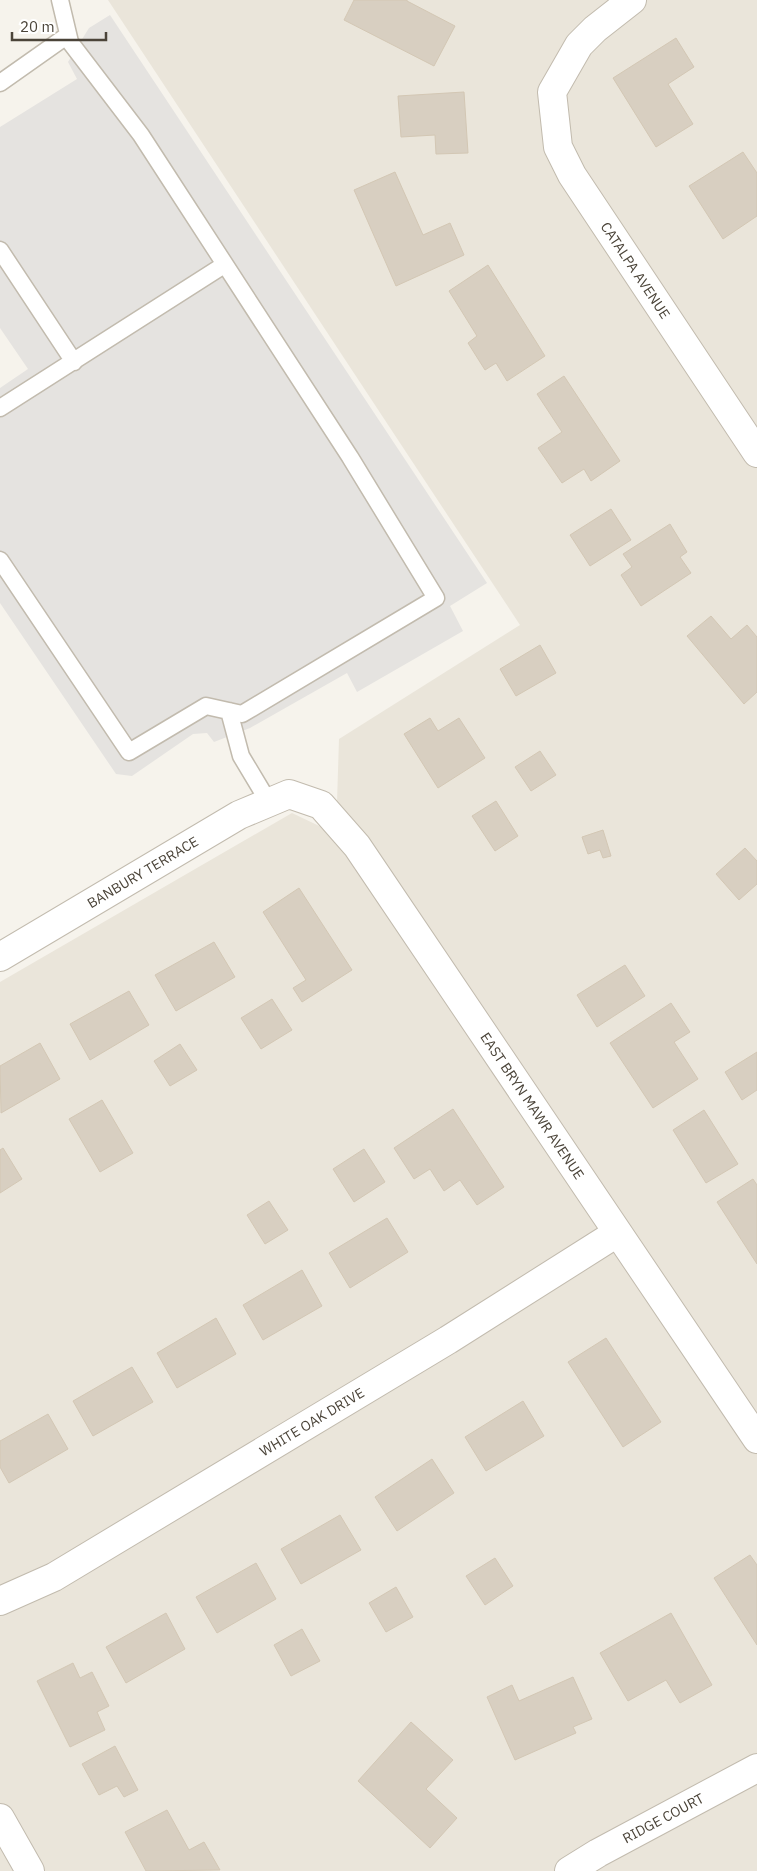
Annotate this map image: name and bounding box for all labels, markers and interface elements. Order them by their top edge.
scale bar [12,10,106,42]
text: 20 m [20,17,55,36]
street label: CATALPA AVENUE [597,218,674,322]
street label: BANBURY TERRACE [84,832,202,912]
street label: EAST BRYN MAWR AVENUE [476,1029,588,1183]
street label: WHITE OAK DRIVE [256,1384,367,1460]
street label: RIDGE COURT [619,1789,707,1847]

